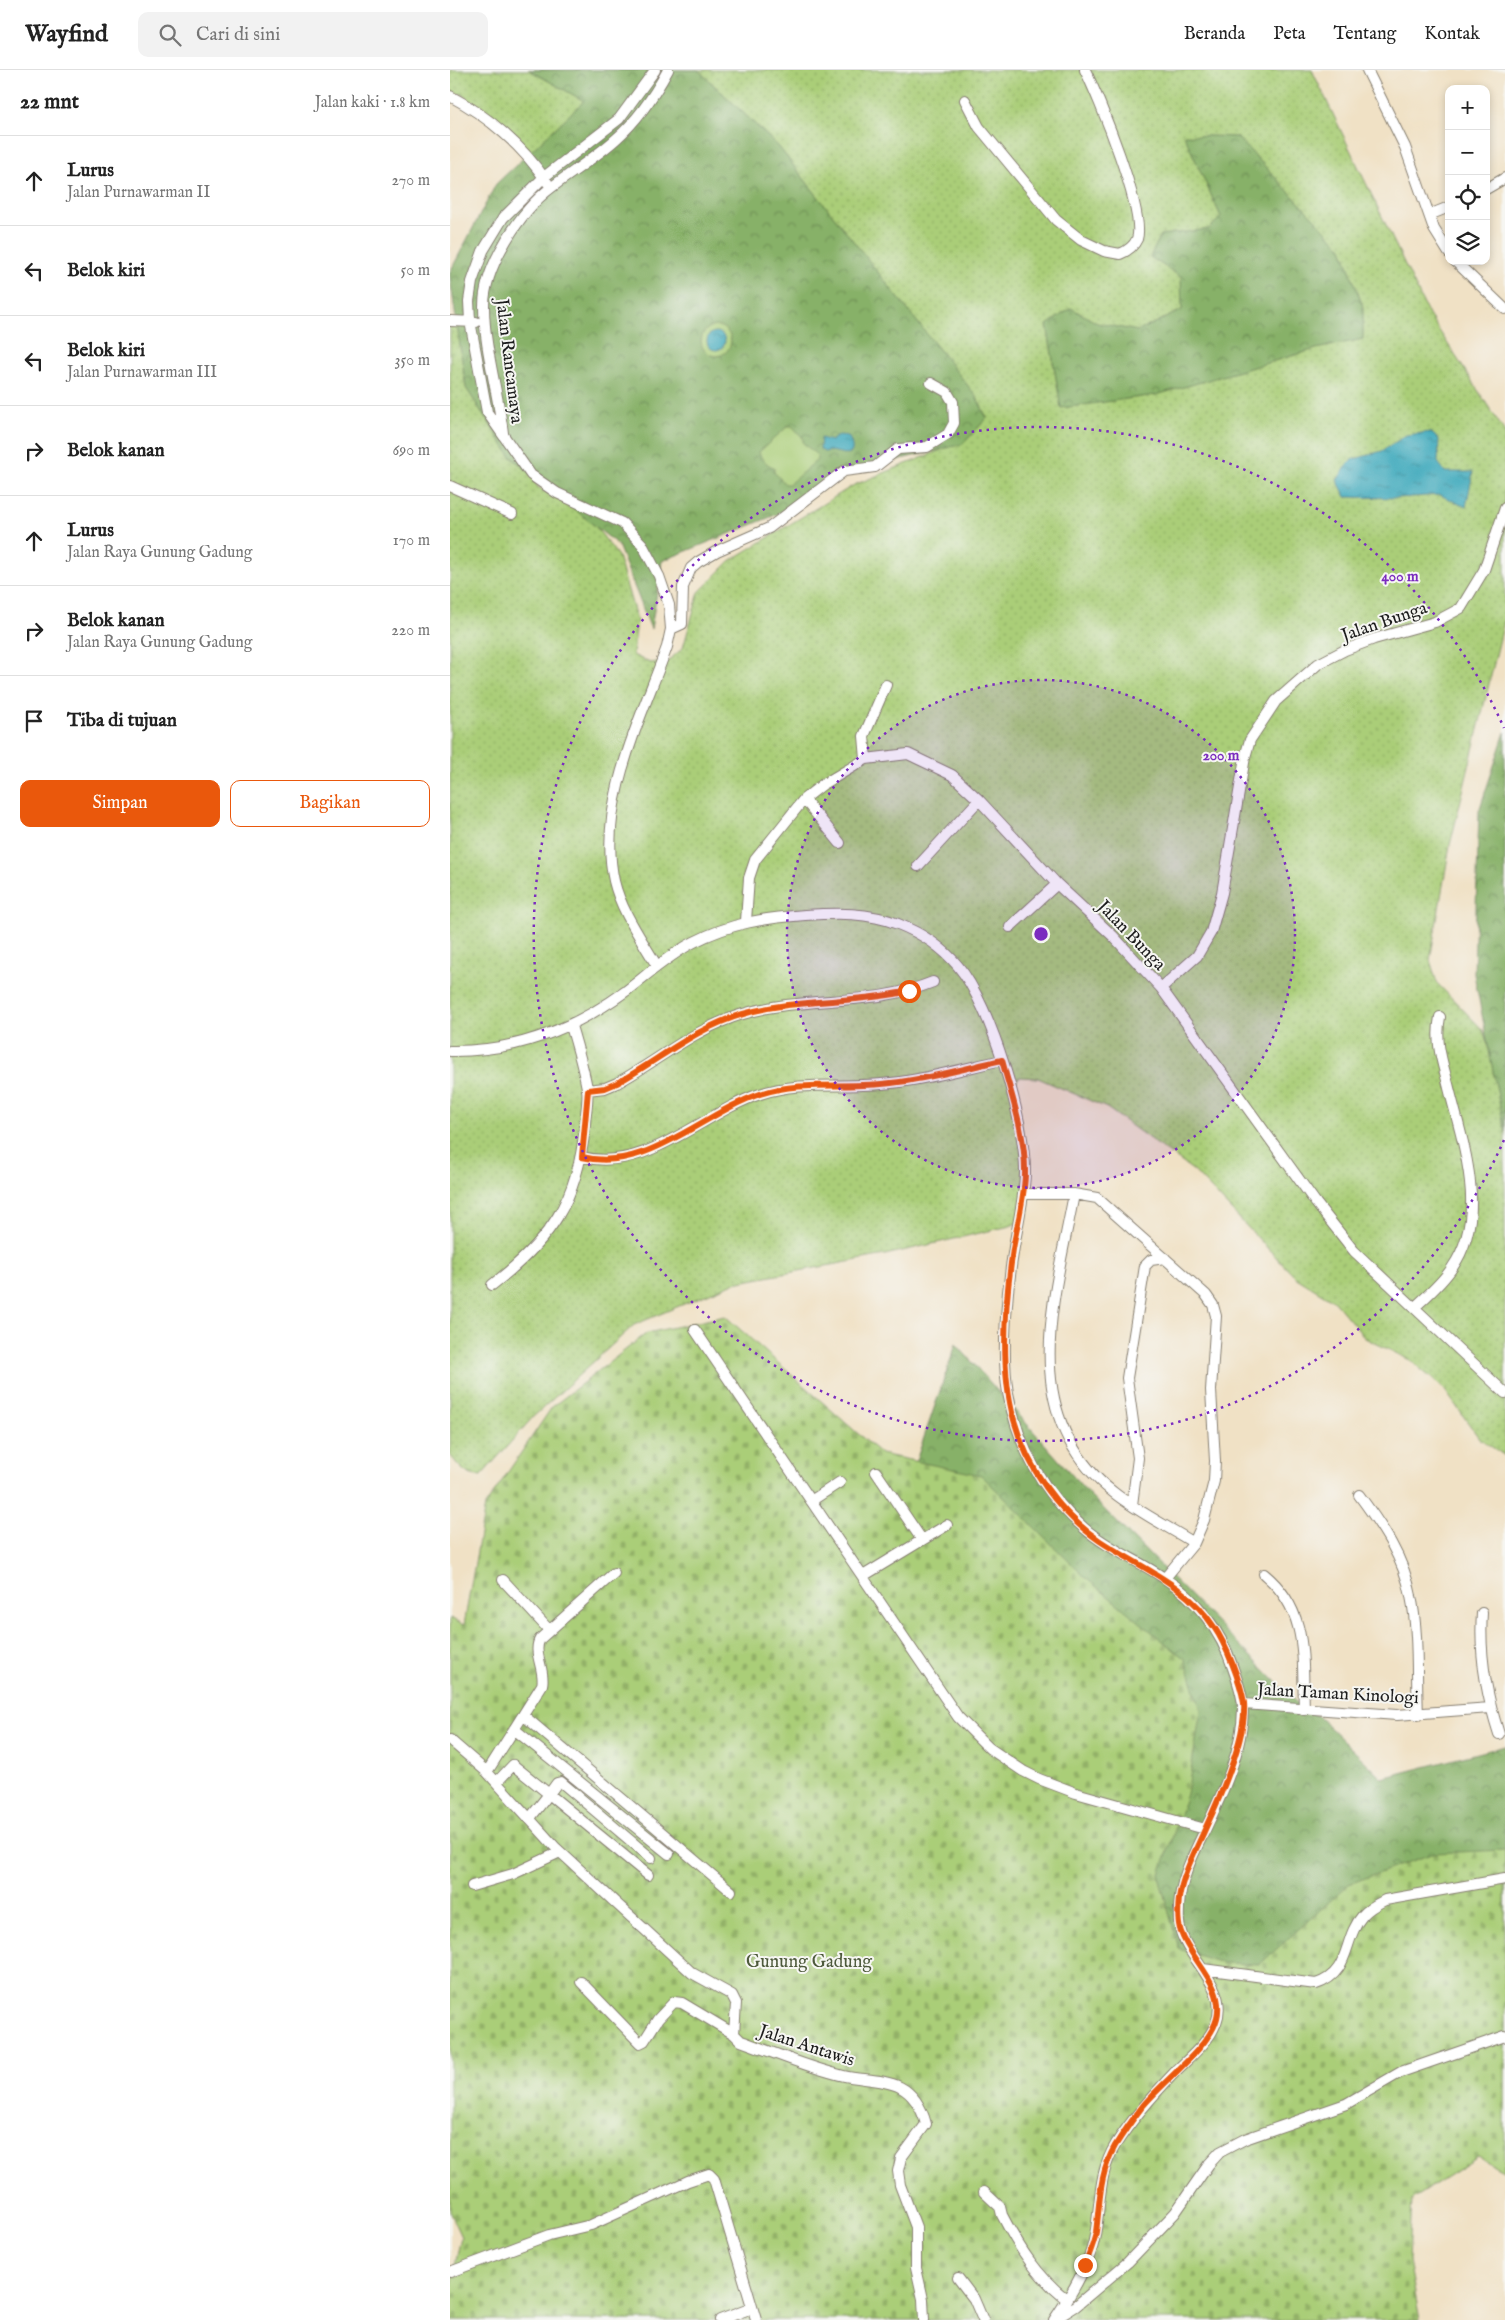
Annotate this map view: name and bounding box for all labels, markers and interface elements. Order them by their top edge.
search box [138,12,488,57]
text: Wayfind [25,19,108,50]
icon: search [156,21,184,49]
text: Cari di sini [196,23,280,47]
text: Beranda [1184,23,1245,46]
text: Peta [1273,23,1306,46]
text: Tentang [1334,23,1396,46]
text: Kontak [1424,23,1480,46]
map controls [1445,85,1490,265]
button: + [1445,85,1490,130]
text: 22 mnt [20,89,79,116]
text: Jalan kaki · 1.8 km [315,93,430,113]
button: − [1445,130,1490,175]
text: Lurus [67,159,114,183]
icon: ahead [20,167,48,195]
text: 270 m [391,171,430,191]
button: locate [1445,175,1490,220]
text: Jalan Purnawarman II [67,183,210,203]
button: layers [1445,220,1490,265]
icon: left [20,257,48,285]
text: Belok kiri [67,259,145,283]
text: 50 m [401,261,430,281]
street label: Jalan Rancamaya [489,296,528,425]
text: Belok kiri [67,339,145,363]
icon: left [20,347,48,375]
text: 350 m [395,351,430,371]
text: Jalan Purnawarman III [67,363,217,383]
icon: right [20,437,48,465]
text: Belok kanan [67,439,165,463]
text: 690 m [393,441,430,461]
text: Lurus [67,519,114,543]
icon: ahead [20,527,48,555]
text: 170 m [393,531,430,551]
text: Jalan Raya Gunung Gadung [67,543,252,563]
text: 400 m [1382,567,1419,586]
street label: Jalan Bunga [1337,597,1431,648]
text: Belok kanan [67,609,165,633]
icon: right [20,617,48,645]
text: 220 m [391,621,430,641]
text: Jalan Raya Gunung Gadung [67,633,252,653]
icon: arrive [20,707,48,735]
text: Tiba di tujuan [67,709,177,733]
text: 200 m [1203,746,1240,765]
button: Simpan [20,780,220,827]
button: Bagikan [230,780,430,827]
street label: Jalan Bunga [1090,895,1170,976]
centre of rings [1032,925,1050,943]
route start [898,980,921,1003]
street label: Jalan Taman Kinologi [1255,1679,1419,1710]
park label: Gunung Gadung [746,1951,872,1974]
street label: Jalan Antawis [754,2020,857,2073]
route end [1074,2254,1097,2277]

